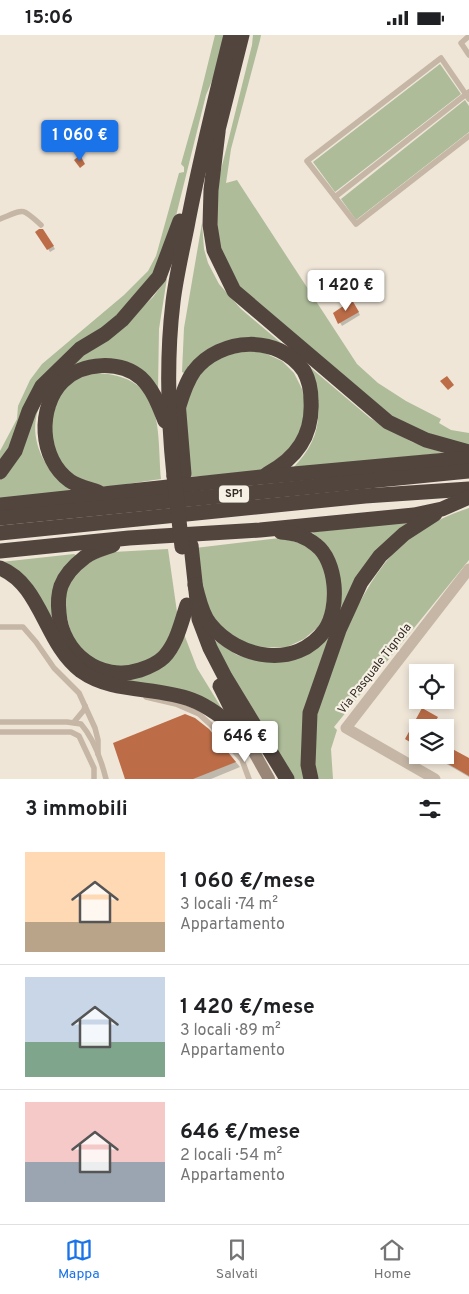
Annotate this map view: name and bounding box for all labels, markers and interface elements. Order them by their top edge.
text: 15:06 [25,6,73,30]
pin: 1 060 € [34,119,126,162]
text: 1 060 € [52,126,108,146]
pin: 1 420 € [300,269,392,312]
text: 1 420 € [318,276,374,296]
road number: SP1 [219,485,249,503]
street label: Via Pasquale Tignola [335,620,415,718]
map controls [409,664,454,764]
button: locate [409,664,454,709]
button: layers [409,719,454,764]
pin: 646 € [210,721,280,763]
text: 646 € [223,727,267,747]
icon: filters [416,795,444,823]
text: 3 immobili [25,796,128,823]
text: 1 060 €/mese [180,868,315,895]
icon: home [65,872,125,932]
text: 3 locali · 74 m² [180,895,278,915]
text: Appartamento [180,915,285,935]
text: 1 420 €/mese [180,994,315,1021]
icon: home [65,997,125,1057]
text: 3 locali · 89 m² [180,1021,281,1041]
text: Appartamento [180,1041,285,1061]
text: 646 €/mese [180,1119,300,1146]
icon: home [65,1122,125,1182]
text: 2 locali · 54 m² [180,1146,282,1166]
text: Appartamento [180,1166,285,1186]
tab: Mappa [58,1236,100,1283]
tab: Salvati [216,1236,258,1283]
tab: Home [374,1236,411,1283]

